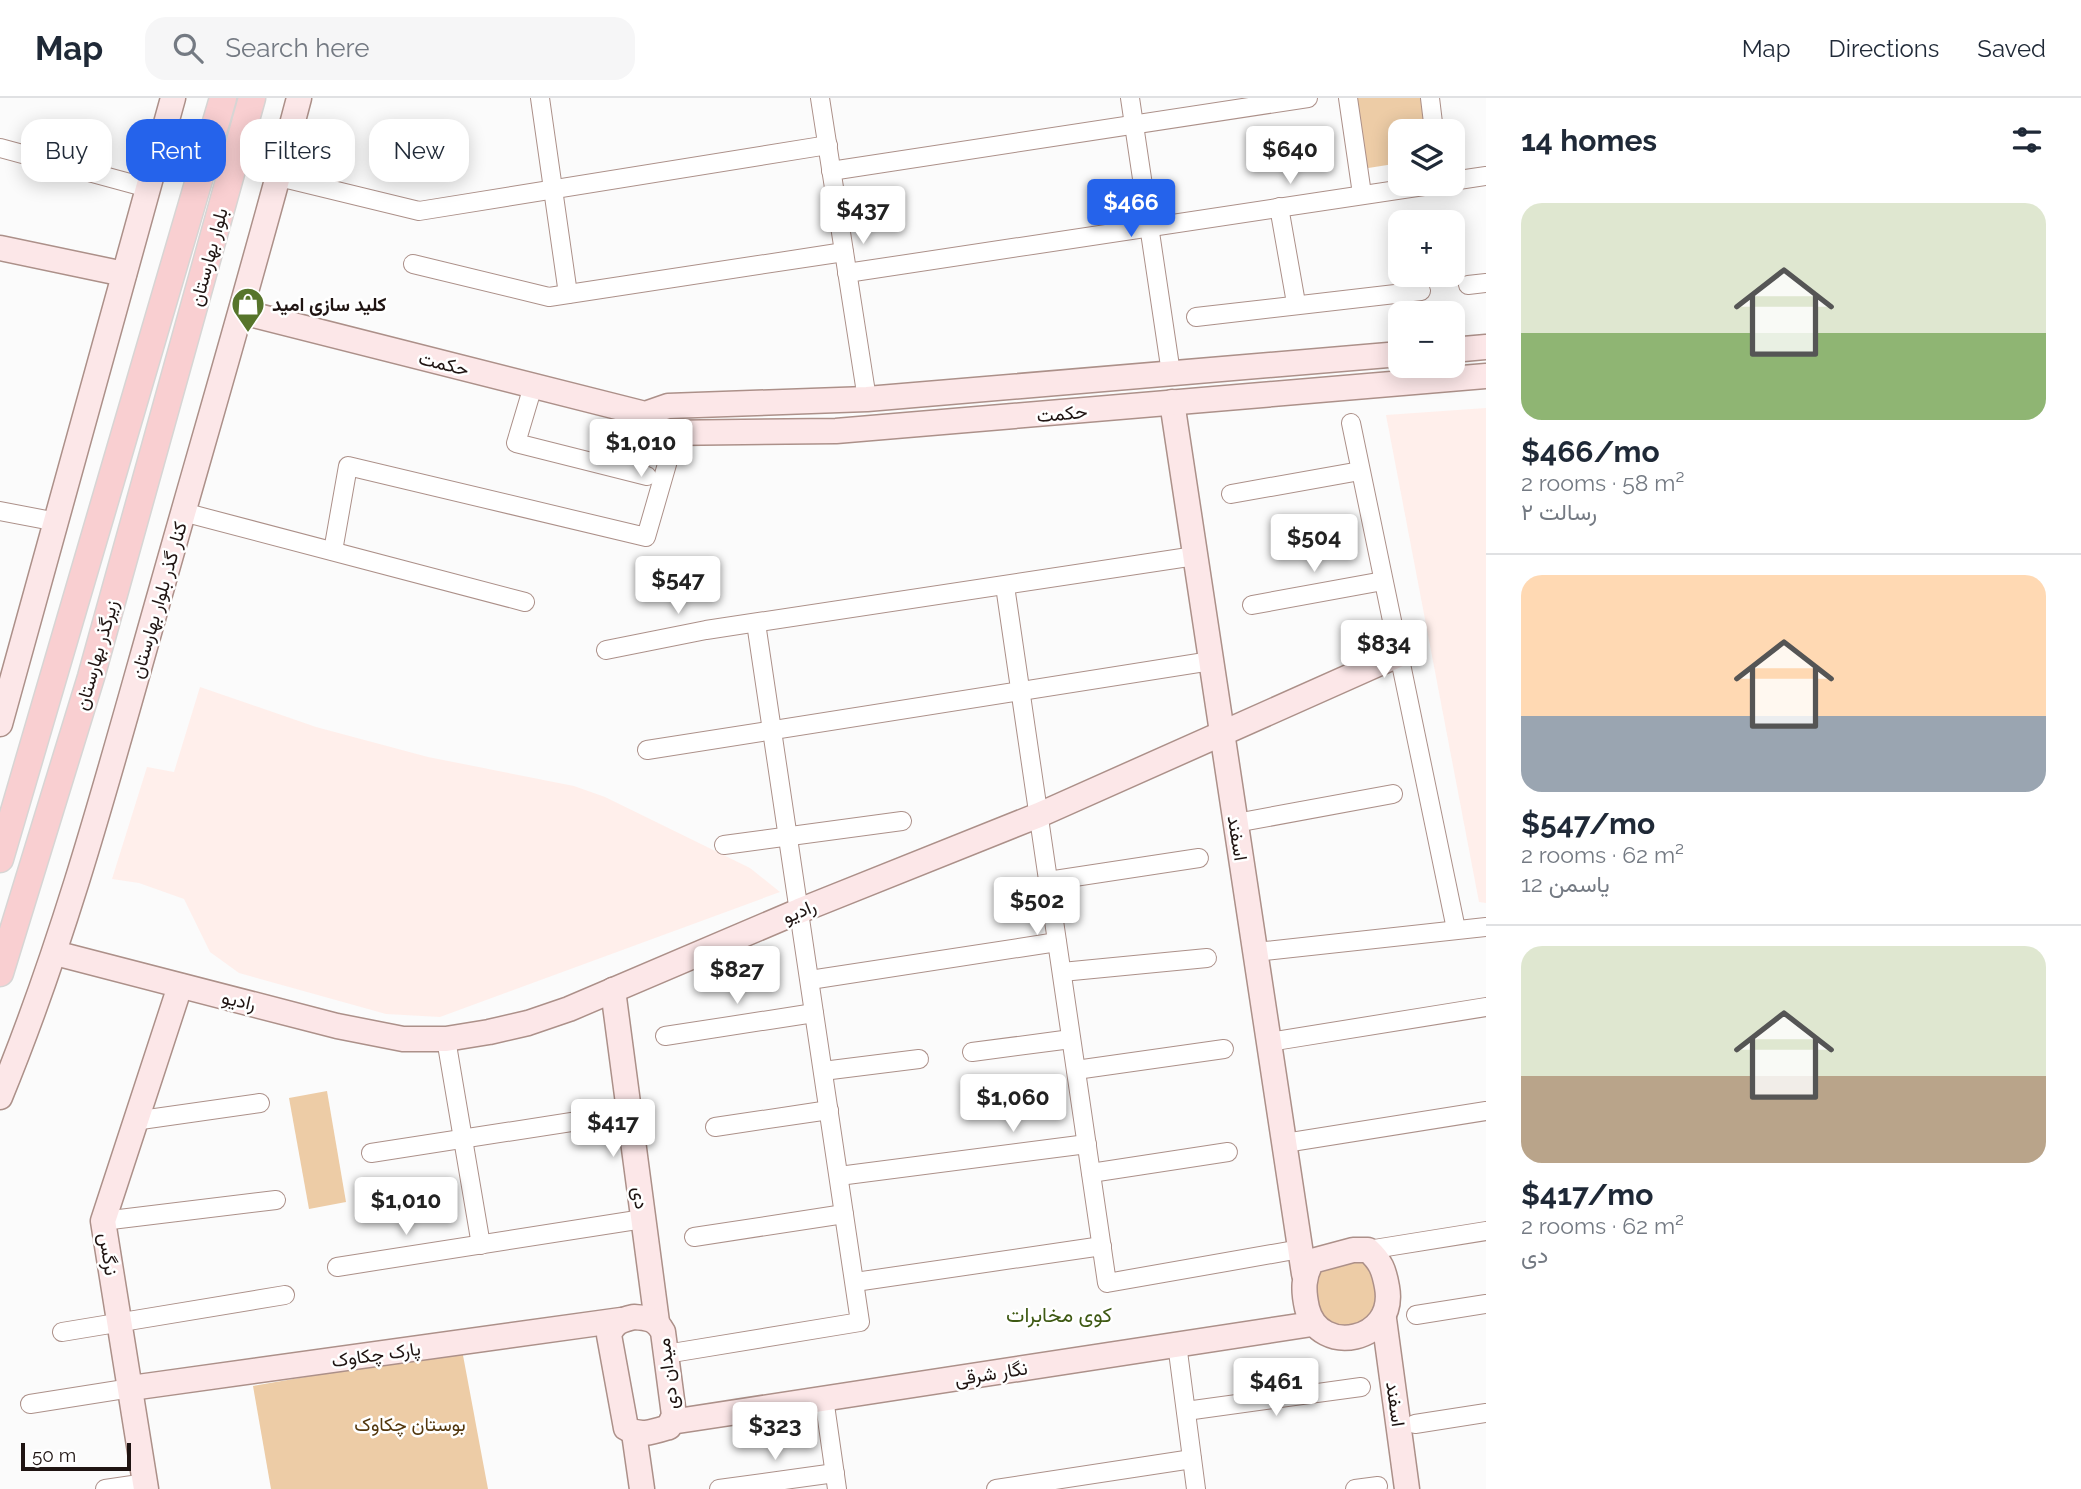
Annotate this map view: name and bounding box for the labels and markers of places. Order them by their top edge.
pin: $640 [1249,126,1331,186]
pin: $466 [1090,180,1172,239]
pin: $437 [822,186,904,246]
shop icon: کلید سازی امید [229,285,267,334]
place label: کلید سازی امید [272,293,387,317]
pin: $1,010 [584,420,698,479]
pin: $504 [1273,514,1355,574]
pin: $547 [637,556,719,616]
pin: $834 [1343,620,1425,680]
pin: $502 [996,878,1078,937]
pin: $827 [696,946,778,1006]
pin: $1,060 [956,1074,1070,1134]
pin: $417 [572,1100,654,1159]
pin: $1,010 [349,1178,463,1237]
pin: $461 [1235,1358,1317,1418]
pin: $323 [734,1402,816,1462]

